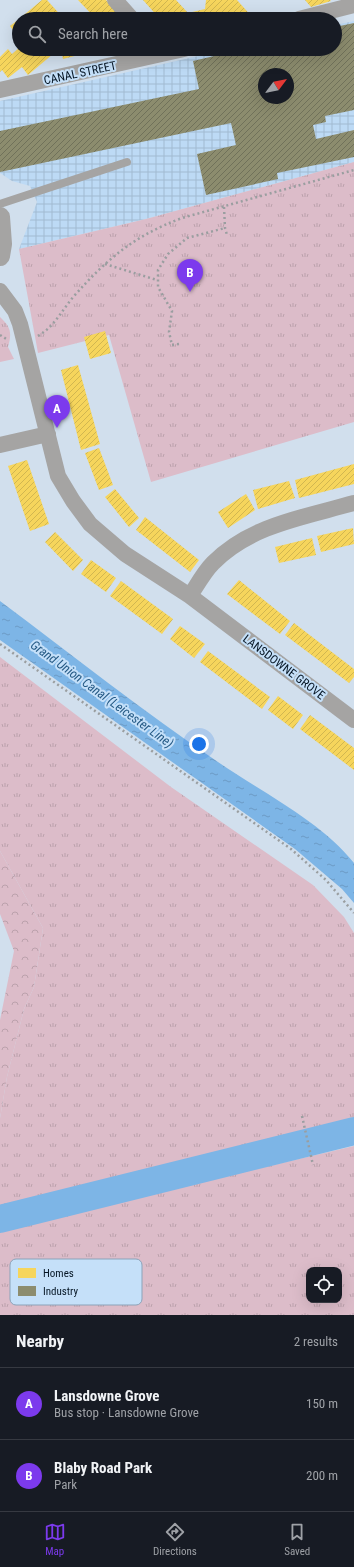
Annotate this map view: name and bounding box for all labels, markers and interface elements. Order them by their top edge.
search box [12,12,342,56]
icon: search [26,23,48,45]
text: Search here [58,25,128,43]
street label: CANAL STREET [42,58,118,88]
north arrow [258,68,294,104]
pin: B [177,259,203,292]
pin: A [44,395,70,428]
street label: LANSDOWNE GROVE [240,632,328,702]
water label: Grand Union Canal (Leicester Line) [28,637,176,751]
your location [189,734,209,754]
legend [10,1259,142,1305]
text: Homes [43,1267,74,1280]
map controls [306,1267,342,1303]
button: locate [306,1267,342,1303]
text: Industry [43,1285,79,1298]
text: Nearby [16,1331,64,1351]
text: 2 results [294,1334,338,1349]
text: Lansdowne Grove [54,1387,160,1405]
text: A [25,1396,33,1411]
text: 150 m [306,1396,338,1411]
text: Bus stop · Lansdowne Grove [54,1405,199,1420]
text: Blaby Road Park [54,1459,152,1477]
text: B [25,1468,33,1483]
text: 200 m [306,1468,338,1483]
text: Park [54,1477,77,1492]
tab: Map [44,1521,66,1558]
tab: Directions [153,1521,197,1558]
tab: Saved [284,1521,310,1558]

